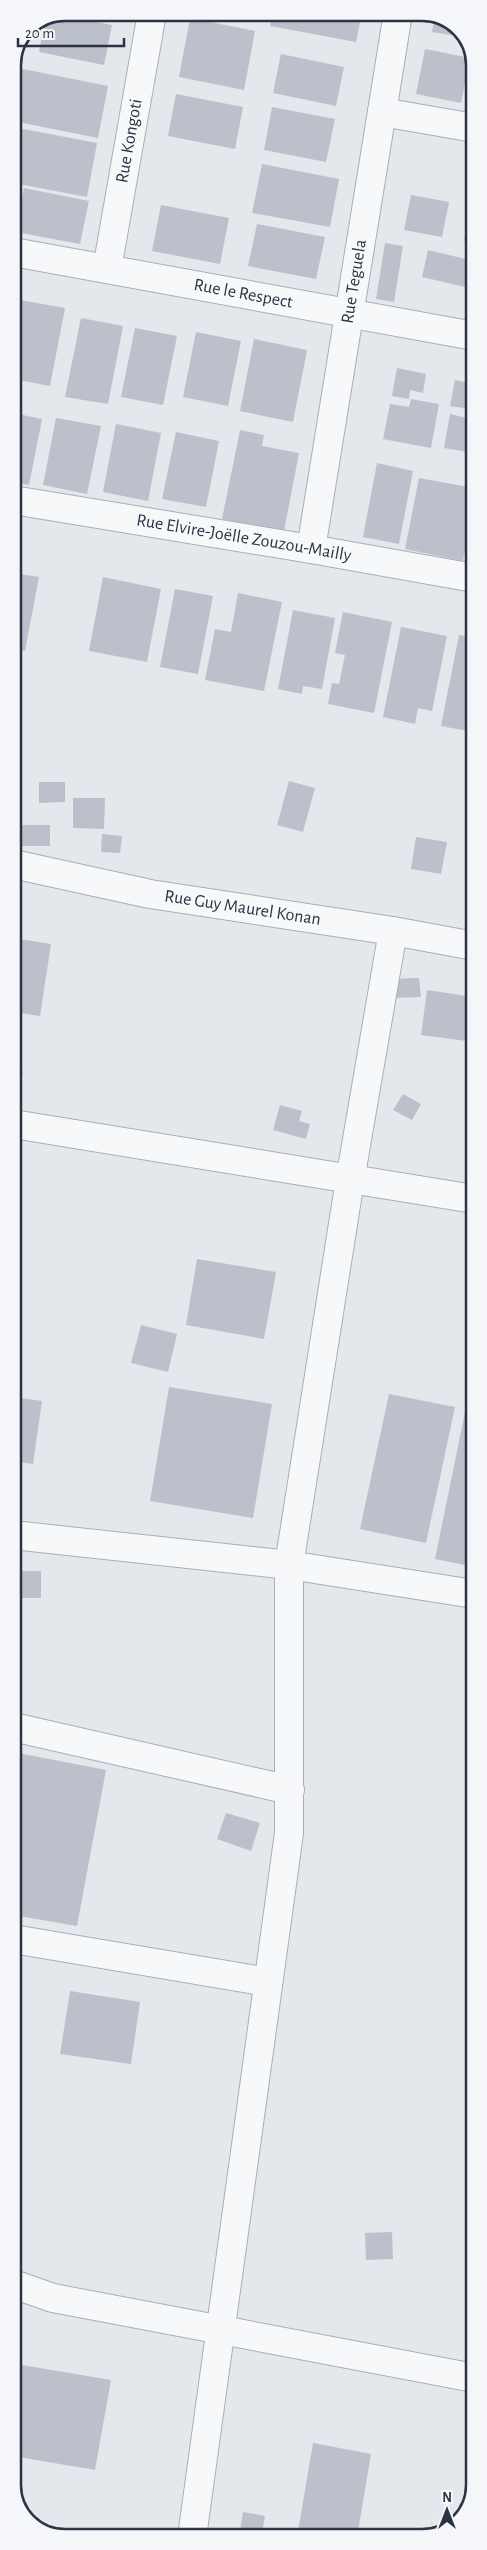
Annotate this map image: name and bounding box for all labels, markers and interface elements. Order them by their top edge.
scale bar [18,15,124,47]
text: 20 m [25,26,54,41]
street label: Rue Kongoti [113,97,146,185]
street label: Rue Teguela [339,238,370,325]
street label: Rue le Respect [192,276,294,312]
street label: Rue Elvire-Joëlle Zouzou-Mailly [135,511,353,565]
street label: Rue Guy Maurel Konan [163,887,322,929]
north arrow [422,2485,472,2535]
text: N [442,2491,452,2505]

